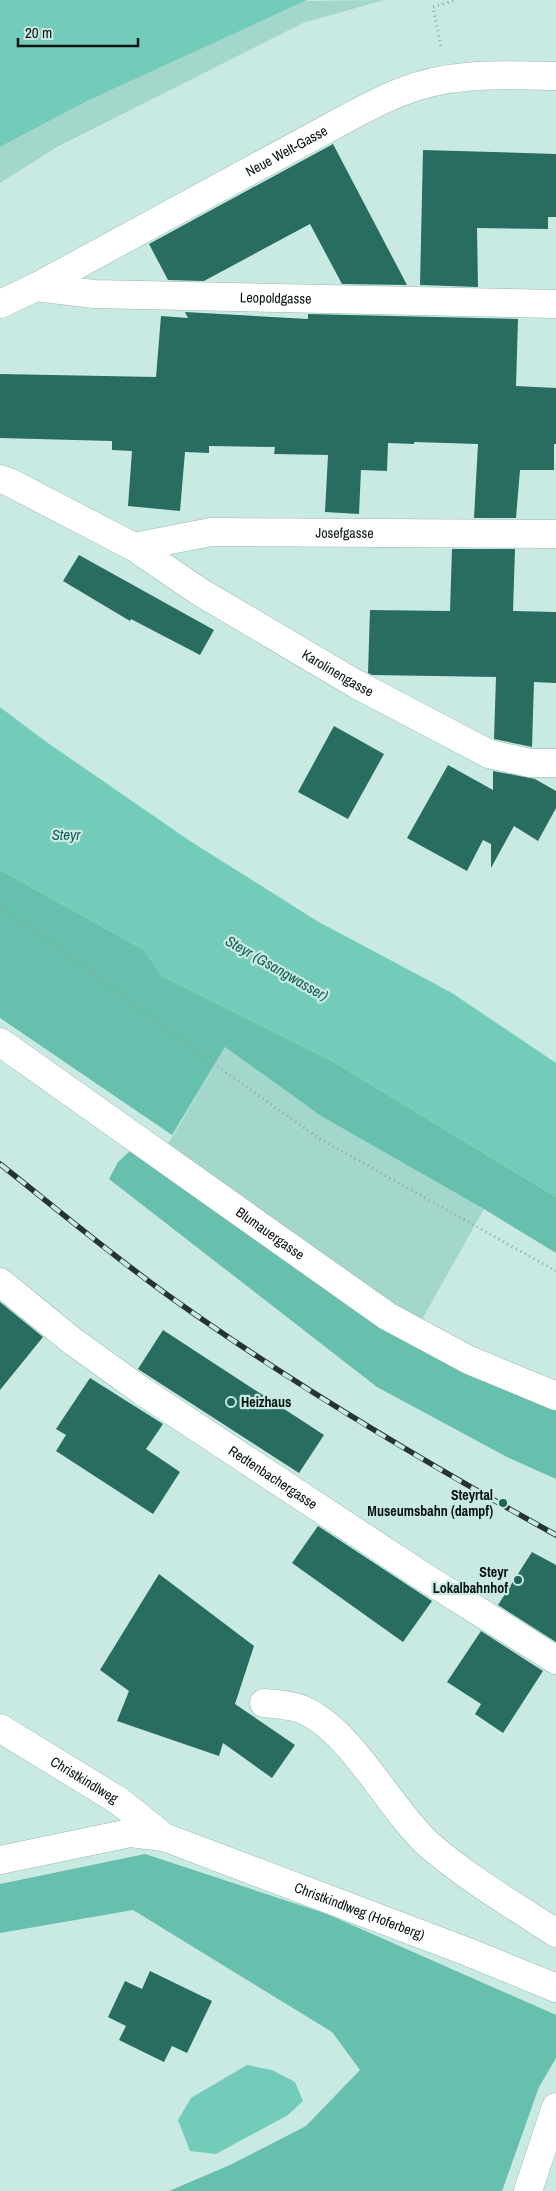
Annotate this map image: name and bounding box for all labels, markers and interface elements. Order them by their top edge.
scale bar [18,15,138,47]
text: 20 m [25,22,52,43]
street label: Neue Welt-Gasse [242,121,331,180]
street label: Leopoldgasse [240,288,312,308]
street label: Josefgasse [315,524,374,542]
street label: Karolinengasse [299,645,377,701]
water label: Steyr [52,824,81,845]
water label: Steyr (Gsangwasser) [222,930,332,1006]
street label: Blumauergasse [232,1203,308,1264]
place label: Heizhaus [241,1393,291,1411]
marker: Heizhaus [225,1396,237,1408]
street label: Redtenbachergasse [225,1442,321,1513]
place label: Steyrtal Museumsbahn (dampf) [367,1486,493,1520]
marker: Steyrtal Museumsbahn (dampf) [497,1497,509,1509]
place label: Steyr Lokalbahnhof [433,1563,509,1597]
marker: Steyr Lokalbahnhof [512,1574,524,1586]
street label: Christkindlweg [47,1752,122,1808]
street label: Christkindlweg (Hoferberg) [292,1878,427,1944]

